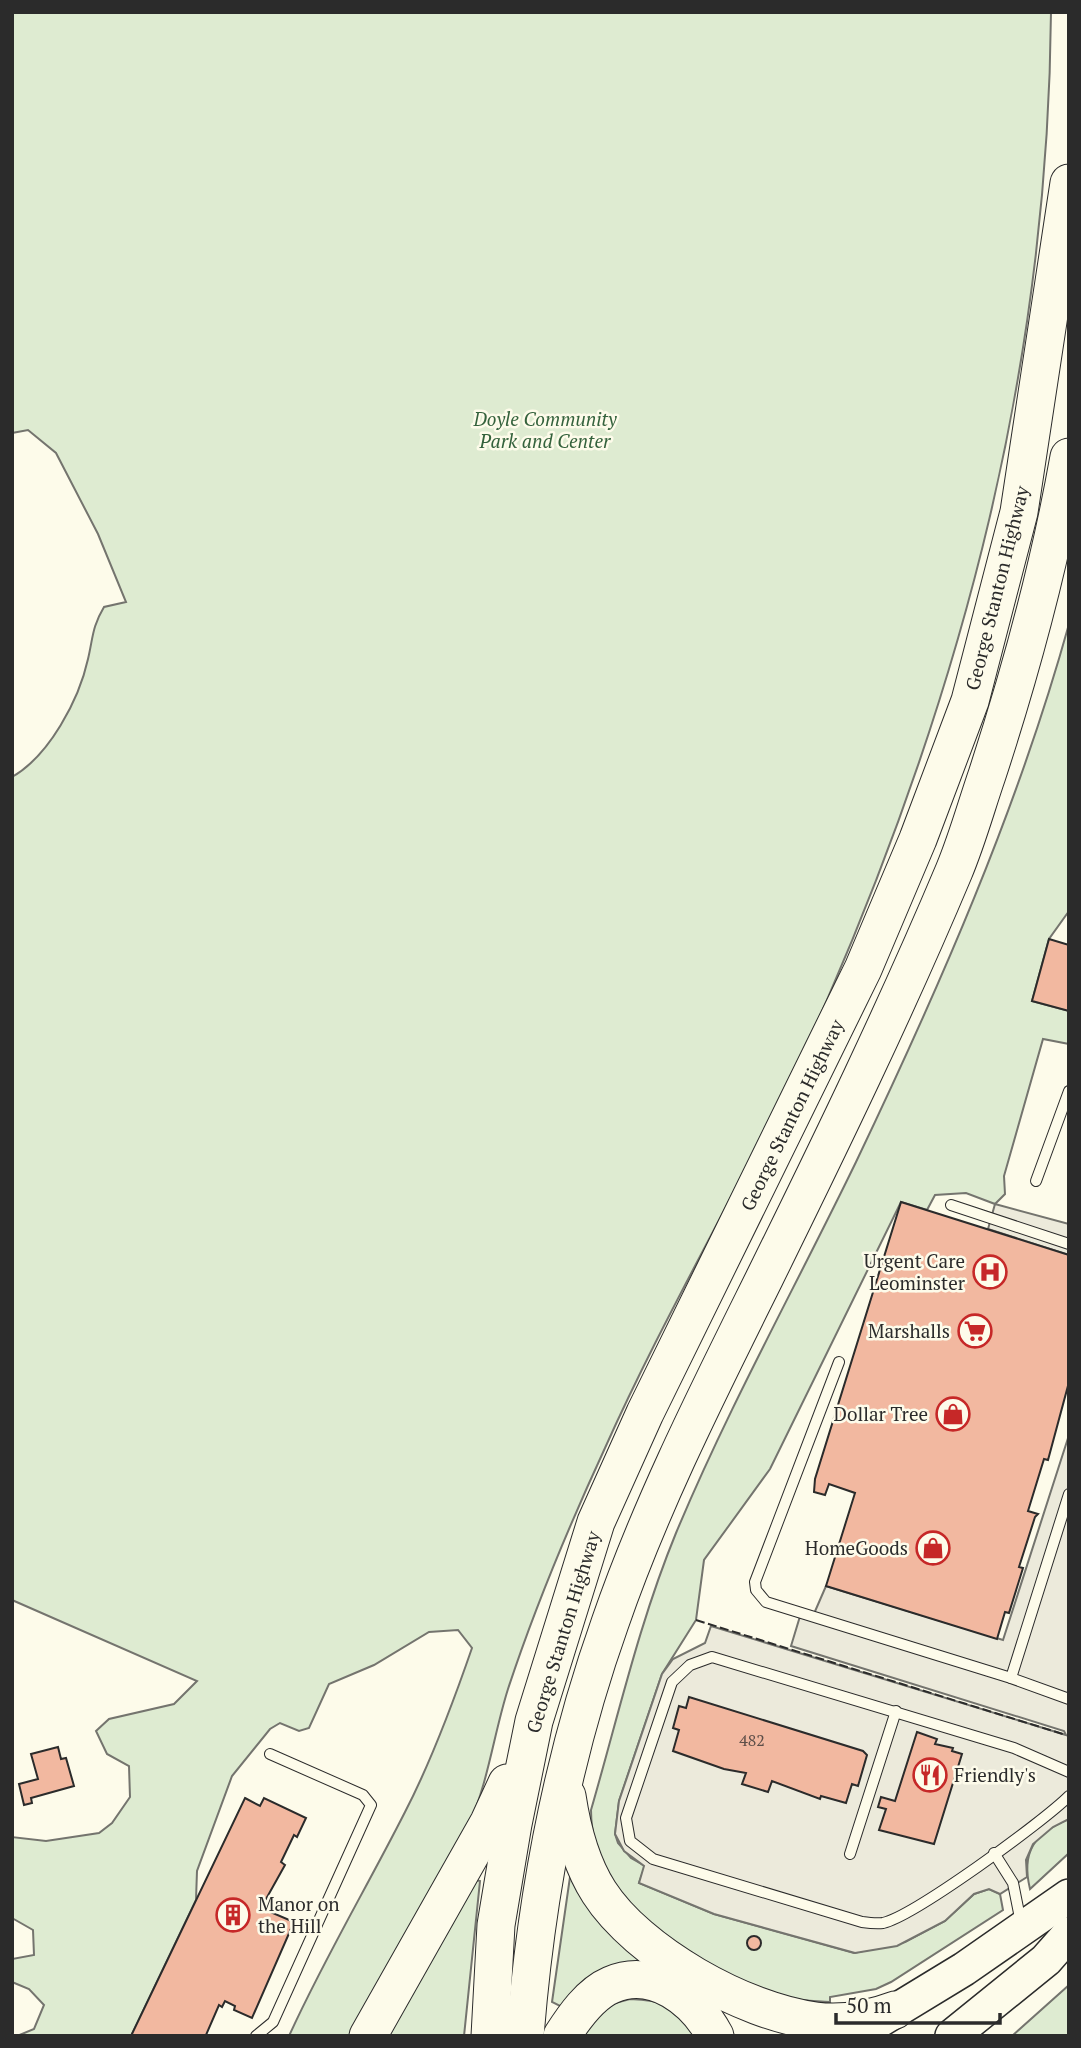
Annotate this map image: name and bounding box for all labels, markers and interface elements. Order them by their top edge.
park label: Doyle Community Park and Center [472,406,618,453]
street label: George Stanton Highway [959,483,1034,693]
street label: George Stanton Highway [734,1015,849,1215]
place label: Urgent Care Leominster [864,1248,966,1295]
hospital icon: Urgent Care Leominster [971,1253,1009,1291]
supermarket icon: Marshalls [956,1312,994,1350]
place label: Marshalls [868,1318,950,1343]
shop icon: Dollar Tree [934,1395,972,1433]
place label: Dollar Tree [833,1401,928,1426]
street label: George Stanton Highway [520,1527,605,1736]
shop icon: HomeGoods [914,1529,952,1567]
place label: HomeGoods [805,1535,908,1560]
house number: 482 [739,1729,765,1751]
restaurant icon: Friendly's [911,1756,949,1794]
place label: Friendly's [954,1762,1036,1787]
place label: Manor on the Hill [258,1891,340,1938]
building icon: Manor on the Hill [214,1896,252,1934]
scale bar [836,1982,1000,2026]
text: 50 m [846,1991,892,2019]

